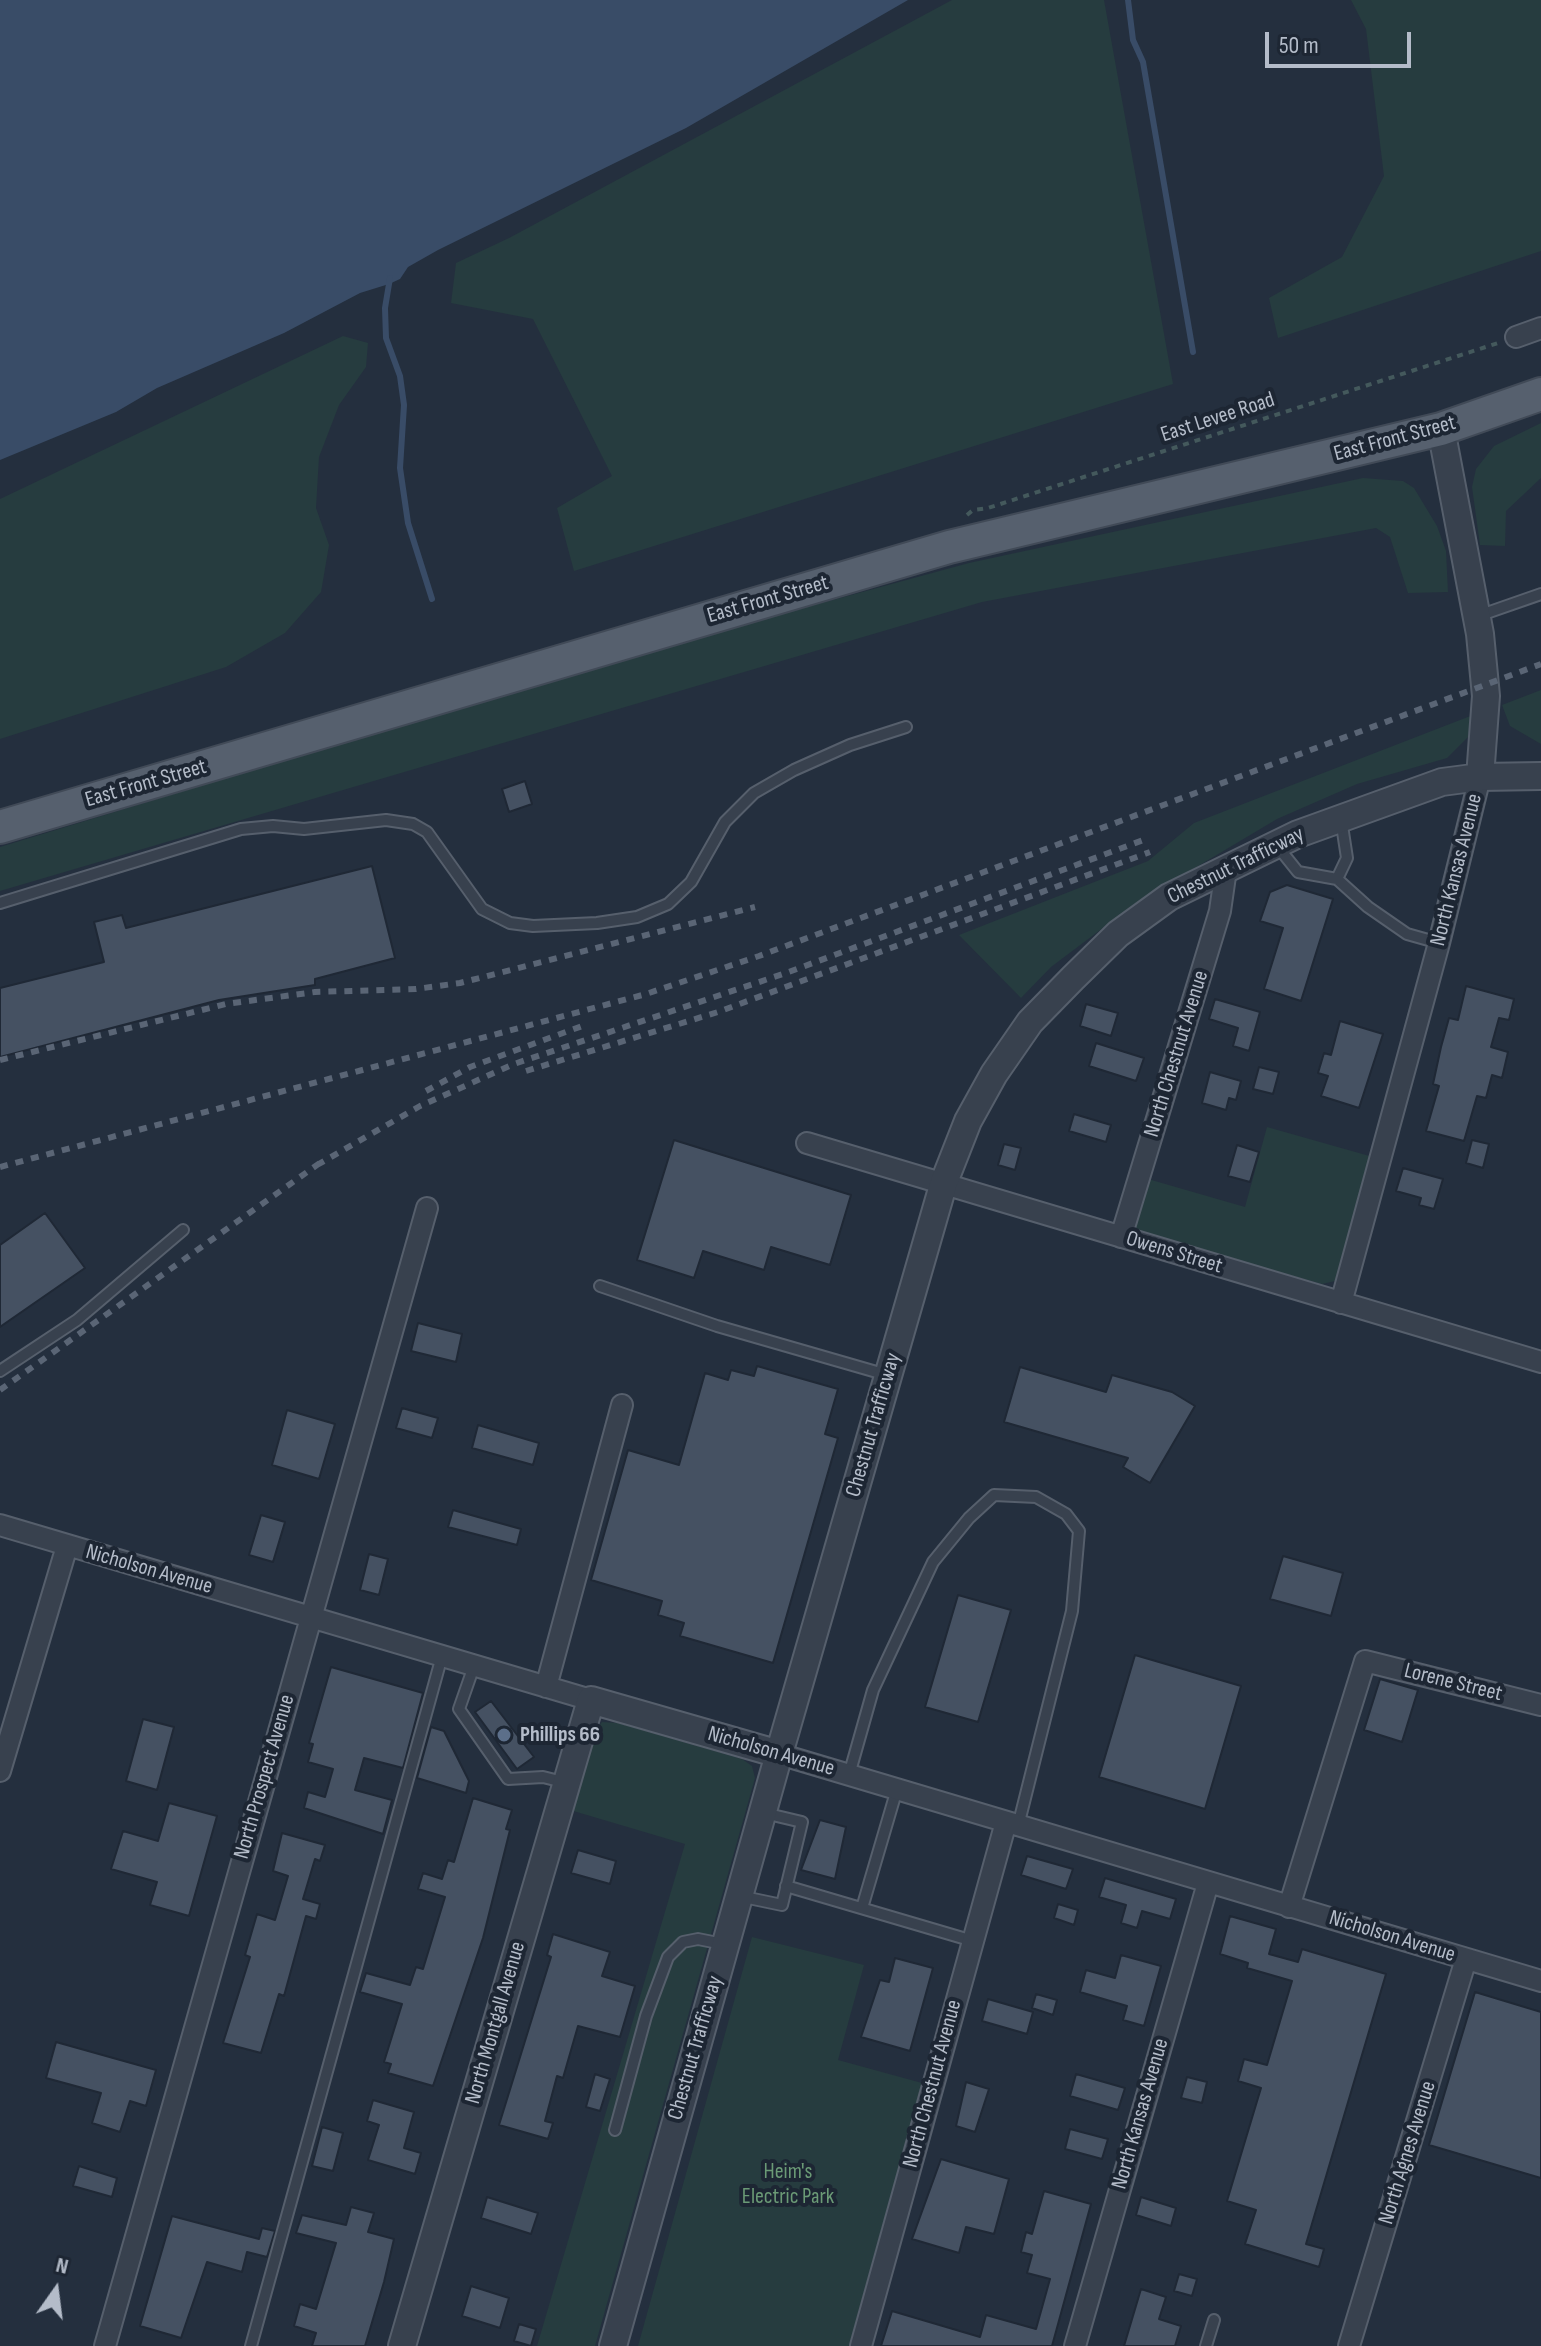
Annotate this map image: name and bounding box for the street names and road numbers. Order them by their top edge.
street label: East Levee Road [1158,387,1278,449]
street label: East Front Street [1331,410,1459,468]
street label: East Front Street [704,570,832,630]
street label: East Front Street [82,754,210,814]
street label: North Kansas Avenue [1425,791,1489,949]
street label: Chestnut Trafficway [1163,822,1309,910]
street label: North Chestnut Avenue [1139,968,1215,1140]
street label: Owens Street [1123,1226,1225,1280]
street label: Chestnut Trafficway [841,1350,907,1500]
street label: Nicholson Avenue [83,1539,215,1601]
street label: Lorene Street [1401,1658,1505,1708]
street label: North Prospect Avenue [229,1692,301,1862]
street label: Nicholson Avenue [705,1721,837,1783]
street label: Nicholson Avenue [1326,1905,1458,1969]
street label: North Montgall Avenue [460,1939,532,2107]
street label: Chestnut Trafficway [663,1973,729,2123]
street label: North Chestnut Avenue [898,1997,968,2171]
street label: North Kansas Avenue [1107,2036,1175,2192]
street label: North Agnes Avenue [1374,2078,1442,2228]

